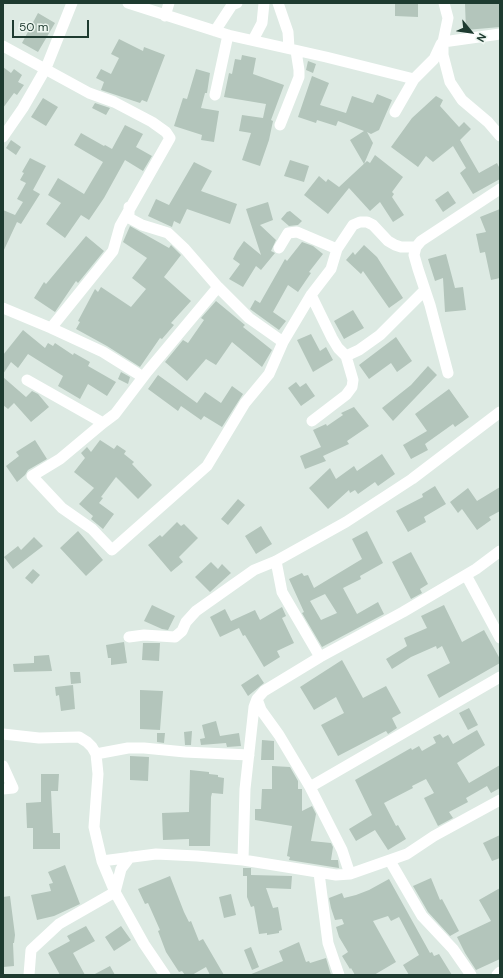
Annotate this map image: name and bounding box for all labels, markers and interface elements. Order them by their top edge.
scale bar [14,12,91,38]
north arrow [451,12,491,52]
text: 50 m [19,19,48,35]
text: N [473,31,490,45]

